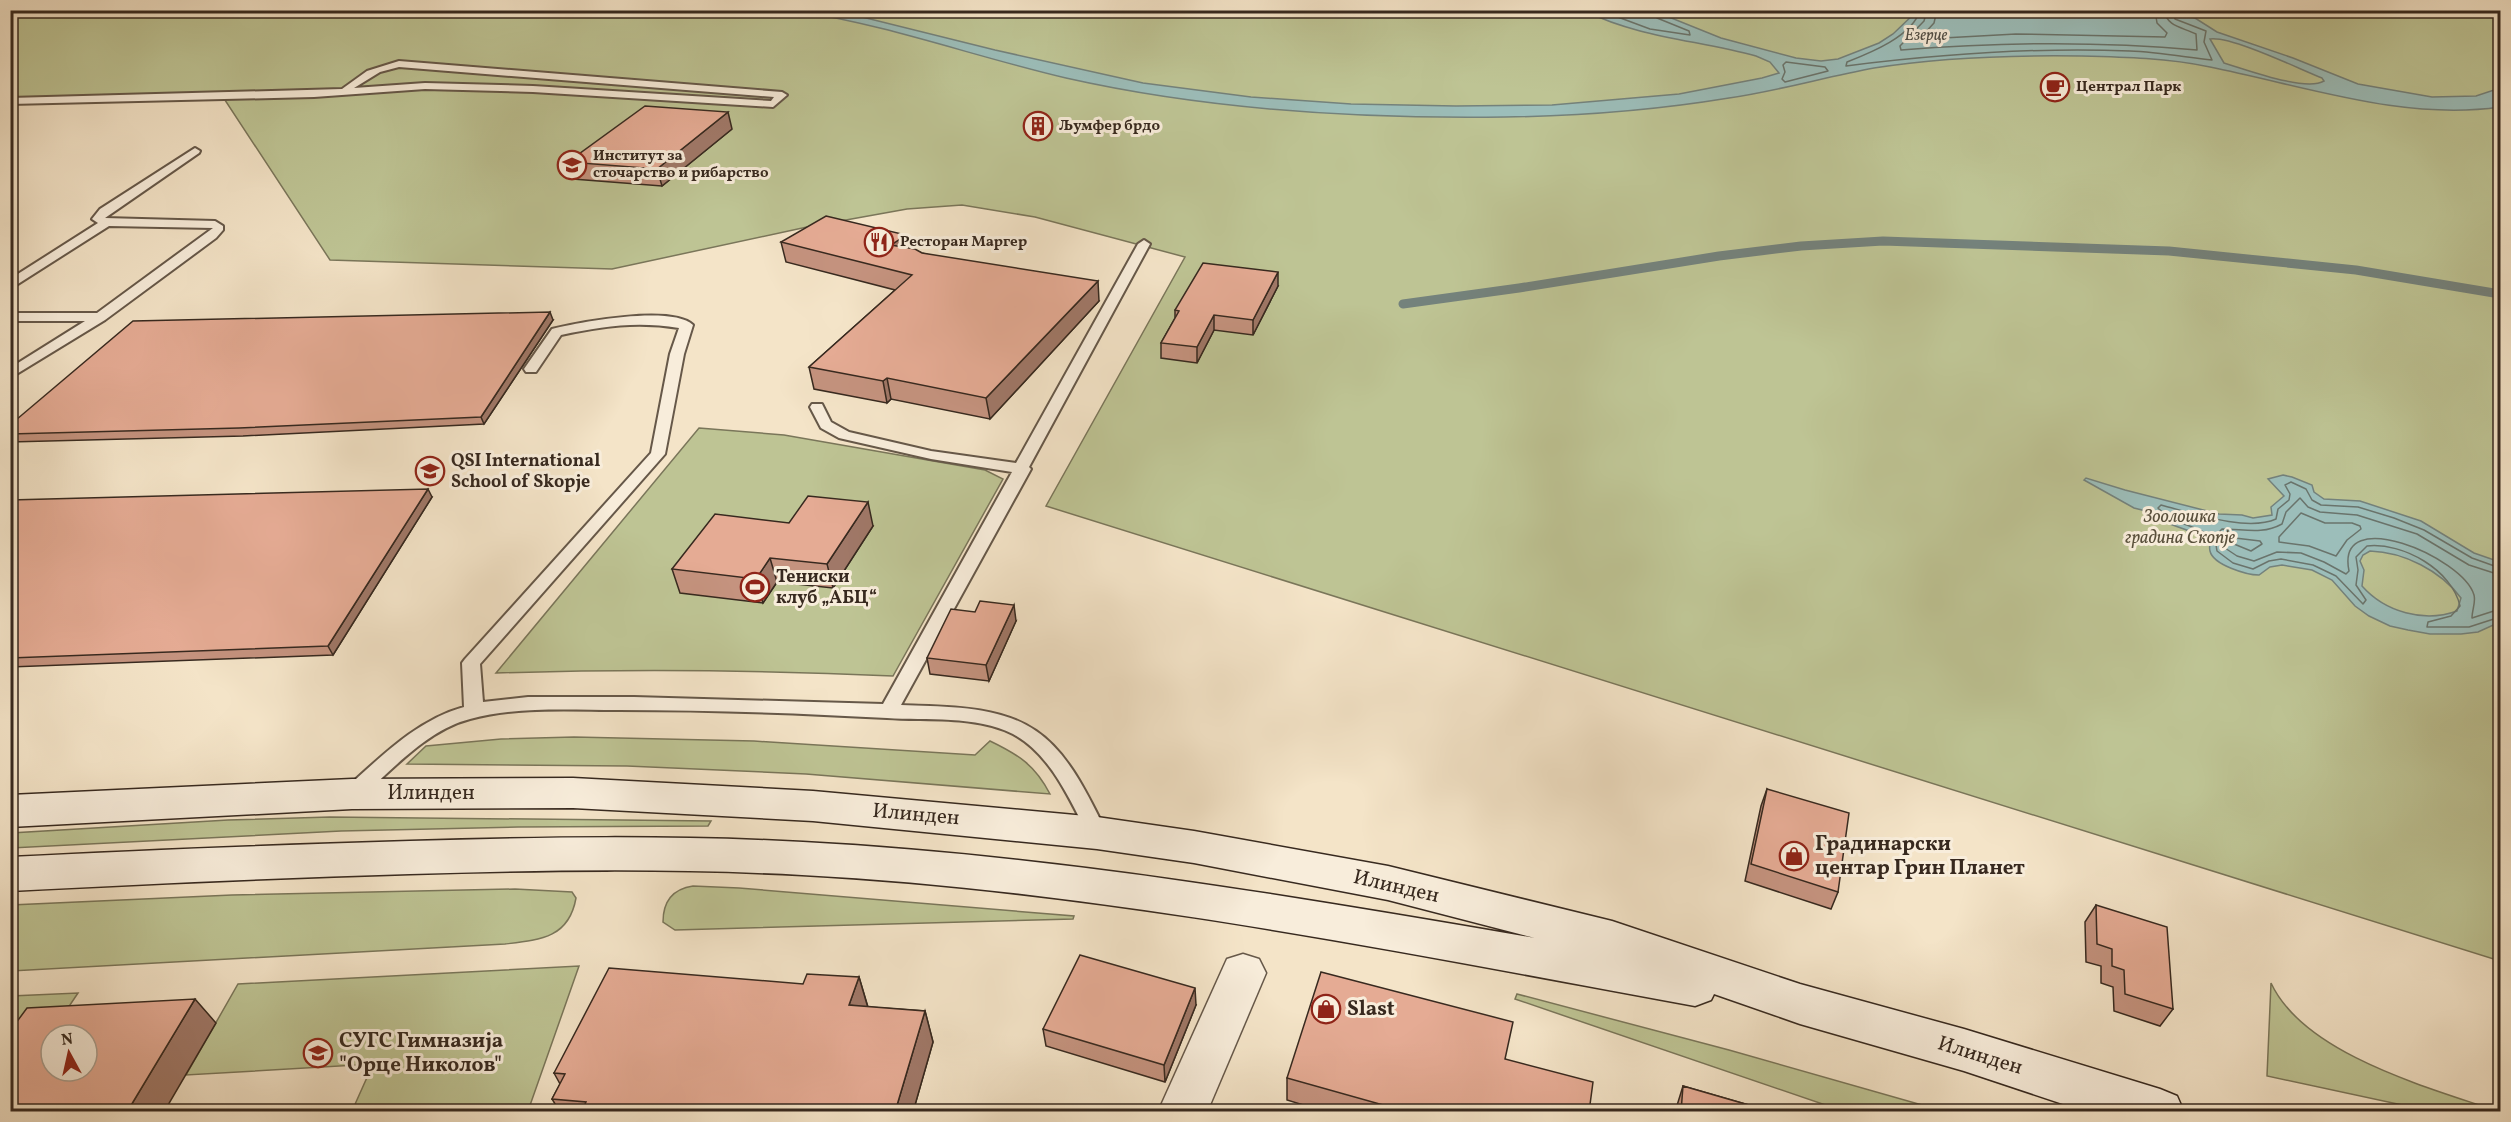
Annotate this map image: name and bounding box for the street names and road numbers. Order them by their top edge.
street label: Илинден [387,779,475,808]
street label: Илинден [871,797,961,833]
street label: Илинден [1350,863,1442,911]
street label: Илинден [1934,1029,2026,1083]

